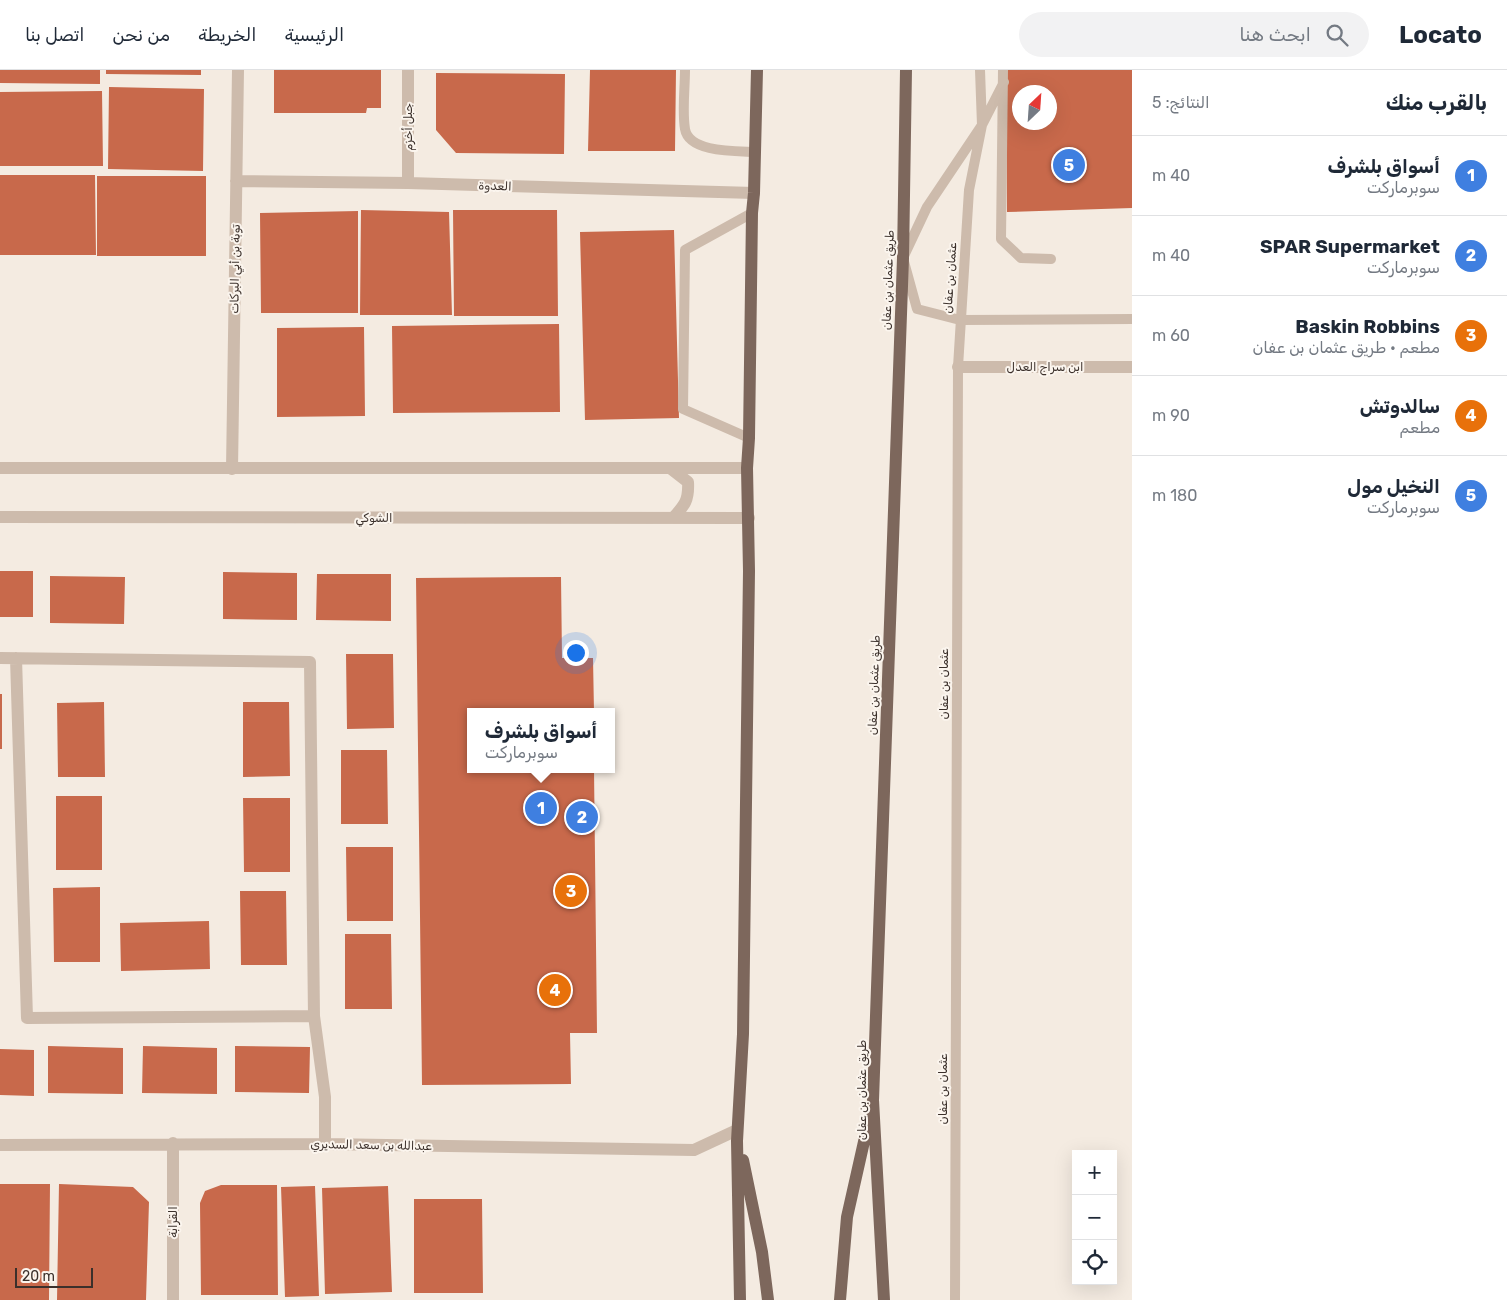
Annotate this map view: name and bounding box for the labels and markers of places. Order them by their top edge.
pin: 5 [1053,146,1085,184]
pin: 1 [525,789,557,827]
pin: 2 [566,798,598,836]
pin: 3 [555,872,587,910]
pin: 4 [539,971,571,1009]

